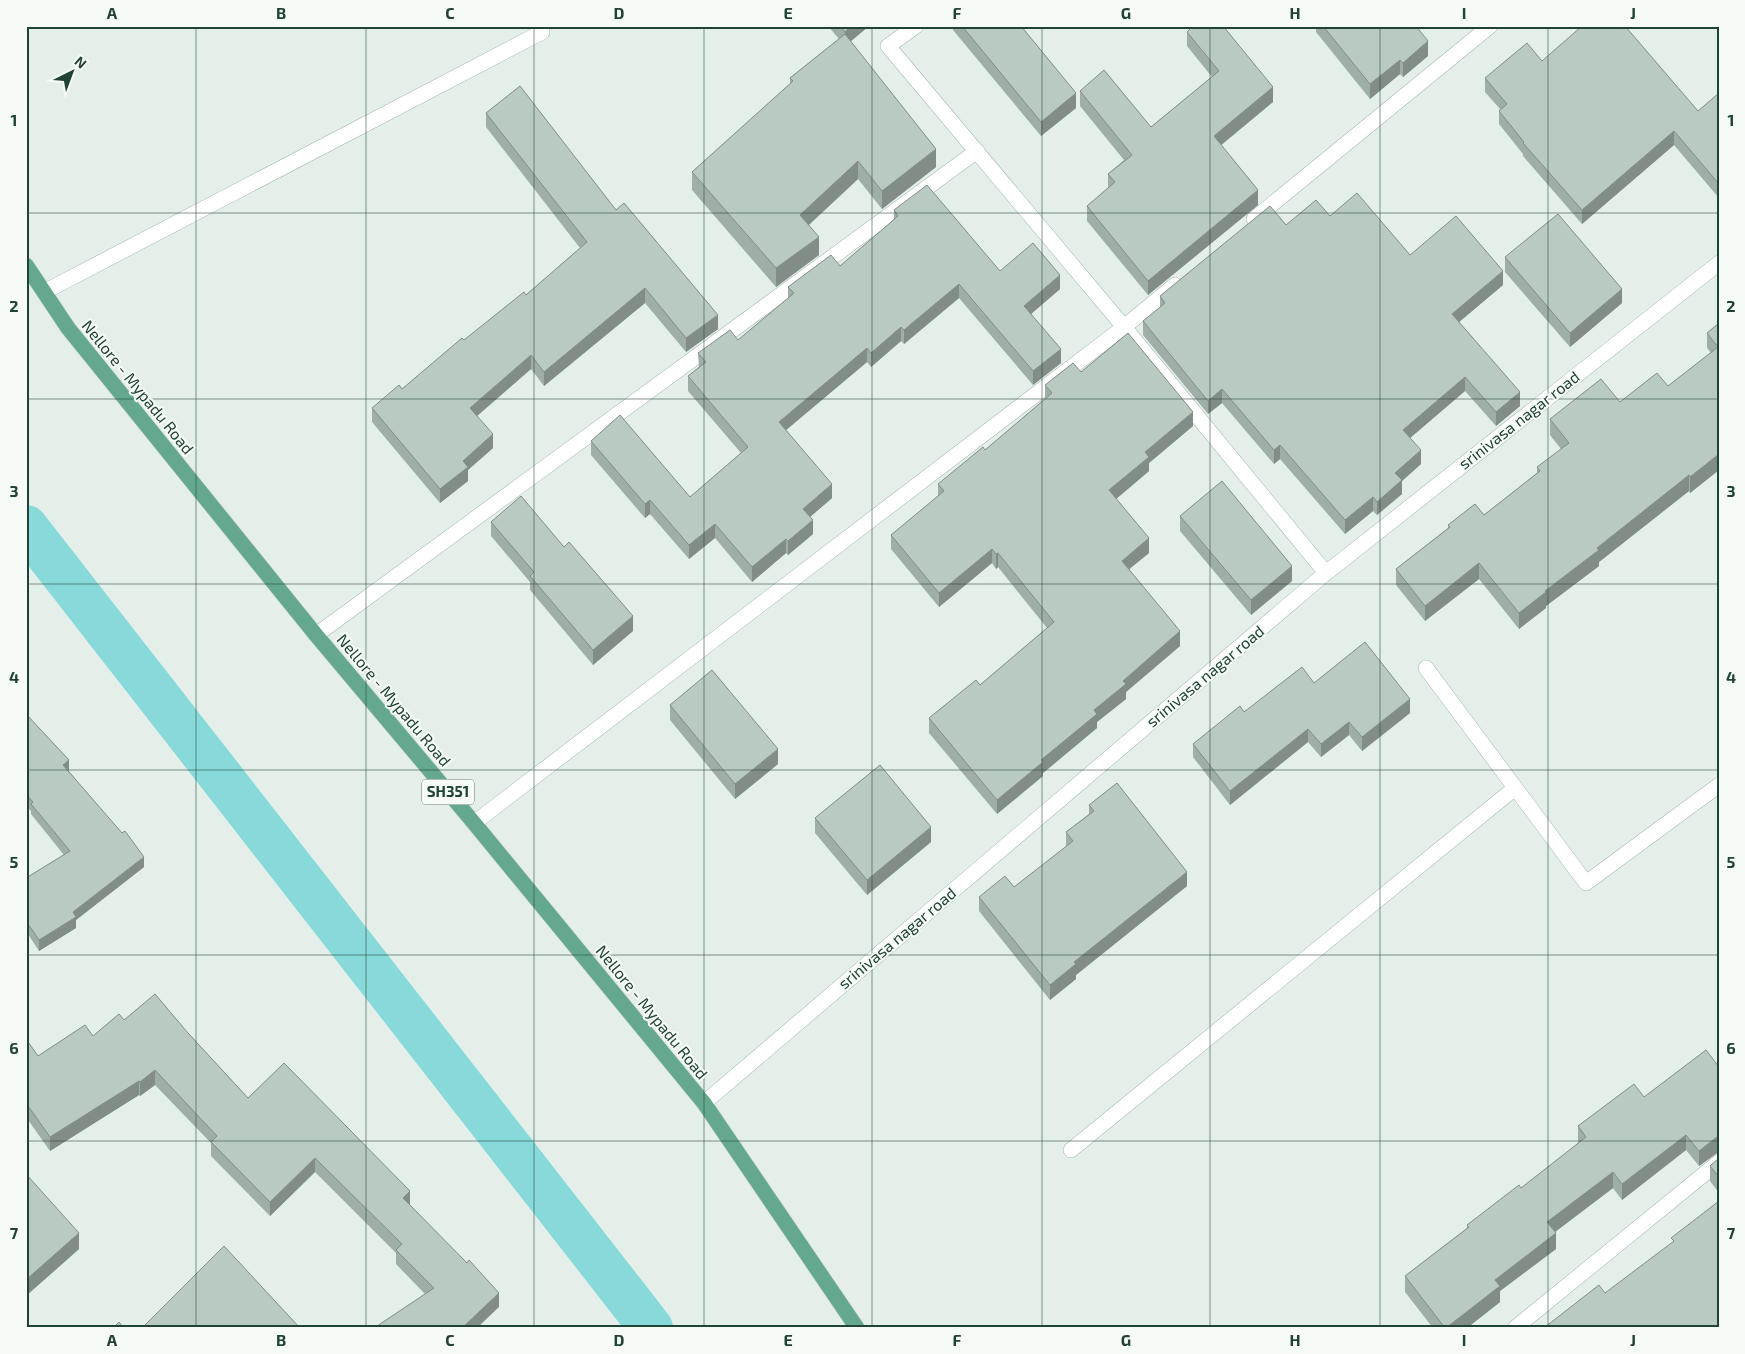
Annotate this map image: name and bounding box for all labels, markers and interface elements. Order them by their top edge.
text: A [107,3,118,22]
text: B [276,3,286,22]
text: C [445,3,455,22]
text: D [614,3,625,22]
text: E [783,3,793,22]
text: F [953,3,962,22]
text: G [1121,3,1131,22]
text: H [1289,3,1301,22]
text: I [1462,3,1466,22]
text: J [1630,3,1636,22]
north arrow [48,48,98,98]
text: N [72,52,90,72]
text: 1 [11,110,17,129]
text: 1 [1728,110,1734,129]
text: 2 [9,296,19,315]
text: 2 [1726,296,1736,315]
street label: Nellore - Mypadu Road [79,316,198,458]
street label: srinivasa nagar road [1455,367,1583,473]
text: 3 [9,481,19,500]
text: 3 [1726,481,1736,500]
street label: srinivasa nagar road [1142,621,1267,730]
street label: Nellore - Mypadu Road [333,630,455,770]
text: 4 [9,667,19,686]
text: 4 [1726,667,1736,686]
road number: SH351 [422,780,474,804]
text: 5 [10,852,19,871]
text: 5 [1727,852,1736,871]
street label: srinivasa nagar road [834,883,959,992]
street label: Nellore - Mypadu Road [593,941,712,1083]
text: 6 [9,1038,19,1057]
text: 6 [1726,1038,1736,1057]
text: 7 [10,1223,19,1242]
text: 7 [1727,1223,1736,1242]
text: A [107,1330,118,1349]
text: B [276,1330,286,1349]
text: C [445,1330,455,1349]
text: D [614,1330,625,1349]
text: E [783,1330,793,1349]
text: F [953,1330,962,1349]
text: G [1121,1330,1131,1349]
text: H [1289,1330,1301,1349]
text: I [1462,1330,1466,1349]
text: J [1630,1330,1636,1349]

